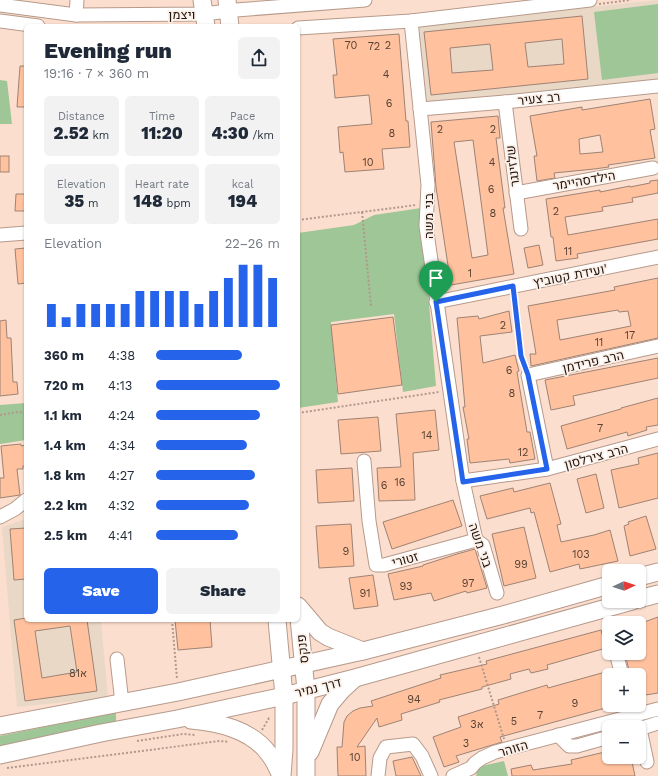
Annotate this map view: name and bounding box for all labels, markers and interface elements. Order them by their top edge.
street label: ויצמן [169,7,195,22]
button: share [238,37,280,79]
text: Evening run [44,38,172,63]
house number: 70 [345,39,358,52]
house number: 2 [385,39,391,52]
house number: 72 [368,40,380,53]
text: 19:16 · 7 × 360 m [44,66,149,81]
house number: 4 [383,68,390,81]
street label: רב צעיר [517,89,561,108]
house number: 6 [386,97,393,110]
text: Distance [58,110,105,123]
text: Time [149,110,175,123]
text: Pace [230,110,255,123]
text: 2.52 [53,123,89,143]
text: 11:20 [141,123,183,143]
text: 4:30 [211,123,249,143]
house number: 2 [437,123,443,136]
house number: 2 [490,123,496,136]
house number: 8 [389,127,396,140]
text: km [89,129,109,142]
text: /km [249,129,274,142]
street label: שלזינגר [503,144,522,188]
house number: 10 [362,156,374,169]
house number: 4 [489,156,496,169]
street label: הילדסהיימר [552,168,617,193]
text: Elevation [57,178,106,191]
text: Heart rate [135,178,189,191]
text: kcal [232,178,254,191]
house number: 6 [488,183,495,196]
text: 35 [64,191,84,211]
text: 148 [133,191,163,211]
text: 194 [228,191,257,211]
street label: בני משה [421,193,436,239]
text: m [84,197,98,210]
text: bpm [163,197,191,210]
house number: 2 [553,205,559,218]
house number: 8 [490,207,497,220]
text: Elevation [44,236,102,251]
text: 22–26 m [225,236,280,251]
house number: 11 [564,245,572,258]
pin [419,261,453,302]
street label: ועידת קטוביץ' [532,261,608,290]
icon: arrive [425,267,447,289]
house number: 1 [468,267,472,280]
house number: 2 [500,319,506,332]
house number: 17 [625,329,635,342]
house number: 11 [595,336,603,349]
street label: הרב פרידמן [561,347,625,376]
text: 360 m [44,348,84,363]
text: 4:38 [108,348,135,363]
house number: 6 [506,364,513,377]
text: 720 m [44,378,84,393]
text: 4:13 [108,378,132,393]
house number: 8 [509,387,516,400]
text: 1.1 km [44,408,82,423]
text: 4:24 [108,408,135,423]
house number: 7 [597,422,603,435]
house number: 14 [421,429,433,442]
text: 1.4 km [44,438,86,453]
text: 4:34 [108,438,135,453]
street label: הרב צירלסון [563,441,630,472]
house number: 12 [518,446,528,459]
text: 1.8 km [44,468,86,483]
text: 4:27 [108,468,134,483]
house number: 16 [395,476,406,489]
house number: 6 [381,479,388,492]
text: 2.2 km [44,498,87,513]
text: 4:32 [108,498,135,513]
street label: בני משה [466,521,496,570]
text: 2.5 km [44,528,87,543]
text: 4:41 [108,528,133,543]
house number: 9 [343,545,350,558]
house number: 103 [572,548,590,561]
street label: זטורי [390,549,420,570]
house number: 99 [514,558,528,571]
north arrow [602,564,646,608]
map controls [602,564,646,764]
button: Save [44,568,158,614]
button: Share [166,568,280,614]
house number: 97 [462,577,474,590]
house number: 93 [400,580,412,593]
house number: 91 [359,587,371,600]
button: layers [602,616,646,660]
street label: פנקס [294,634,311,664]
house number: 81א [69,667,87,680]
button: + [602,668,646,712]
street label: דרך נמיר [293,674,343,700]
house number: 94 [407,693,421,706]
house number: 9 [572,697,579,710]
house number: 7 [537,709,543,722]
house number: 5 [511,715,517,728]
house number: 3א [470,718,484,731]
button: − [602,720,646,764]
house number: 3 [463,737,469,750]
street label: הזוהר [497,737,530,760]
house number: 10 [349,751,361,764]

